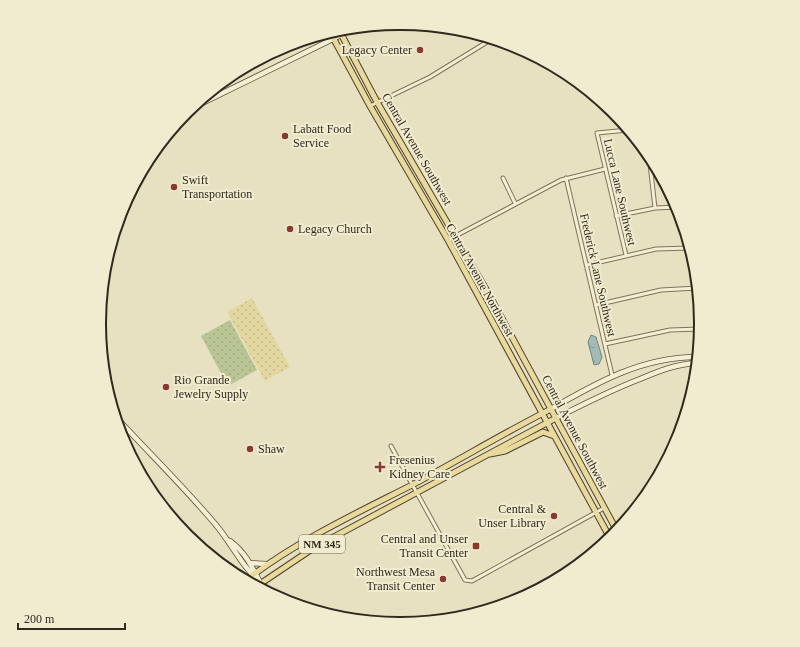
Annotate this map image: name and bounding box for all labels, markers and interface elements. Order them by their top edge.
place label: Legacy Center [342,43,412,57]
marker: Legacy Center [415,45,425,55]
street label: Central Avenue Southwest [379,90,455,208]
place label: Labatt Food Service [293,122,351,150]
marker: Labatt Food Service [280,131,290,141]
street label: Lucca Lane Southwest [601,137,639,247]
place label: Swift Transportation [182,173,252,201]
marker: Swift Transportation [169,182,179,192]
street label: Frederick Lane Southwest [577,212,619,339]
street label: Central Avenue Northwest [443,221,517,340]
place label: Legacy Church [298,222,372,236]
marker: Legacy Church [285,224,295,234]
place label: Rio Grande Jewelry Supply [174,373,248,401]
street label: Central Avenue Southwest [539,373,611,492]
marker: Rio Grande Jewelry Supply [161,382,171,392]
place label: Shaw [258,442,285,456]
marker: Shaw [245,444,255,454]
place label: Fresenius Kidney Care [389,453,450,481]
marker: Fresenius Kidney Care [374,461,386,473]
place label: Central & Unser Library [478,502,547,530]
marker: Central & Unser Library [549,511,559,521]
place label: Central and Unser Transit Center [381,532,468,560]
road number: NM 345 [299,535,345,553]
marker: Central and Unser Transit Center [471,541,481,551]
place label: Northwest Mesa Transit Center [356,565,436,593]
marker: Northwest Mesa Transit Center [438,574,448,584]
scale bar [18,605,125,631]
text: 200 m [24,612,55,626]

